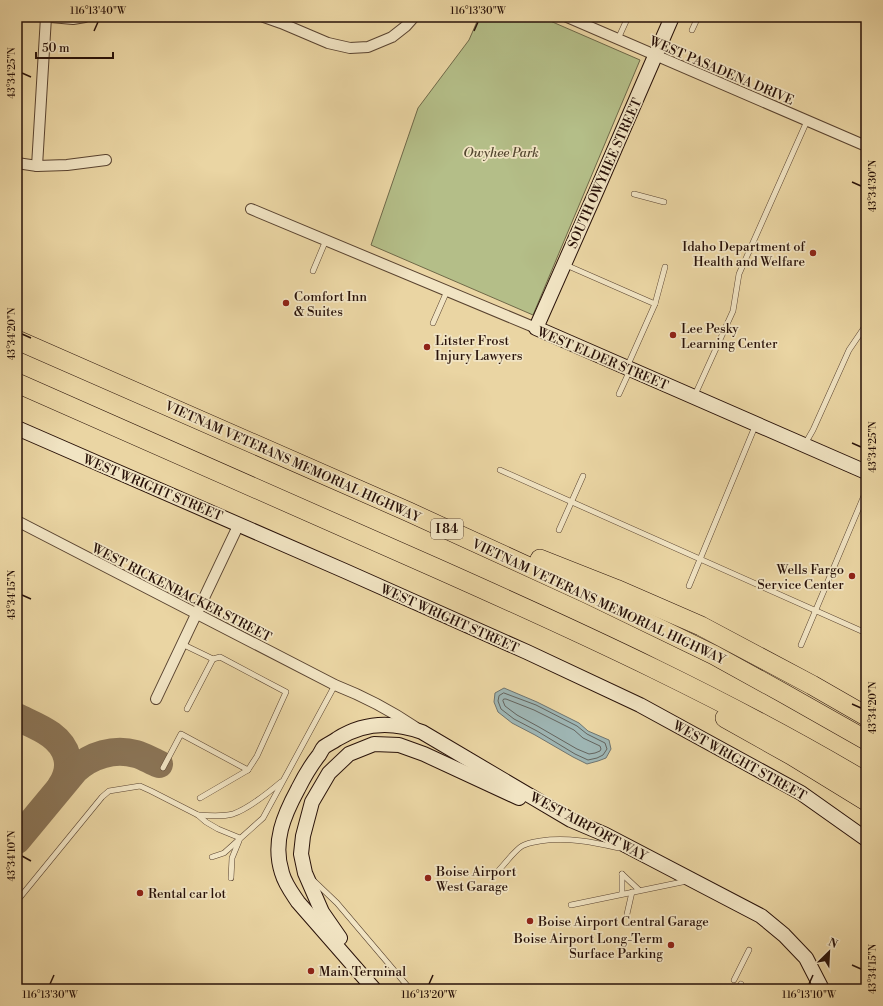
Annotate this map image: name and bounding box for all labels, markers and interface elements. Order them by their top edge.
text: 116°13'40"W [70,5,127,17]
text: 116°13'30"W [450,5,507,17]
street label: WEST PASADENA DRIVE [646,33,796,109]
scale bar [36,34,113,60]
text: 50 m [42,41,70,56]
text: 43°34'25"N [6,47,18,99]
street label: SOUTH OWYHEE STREET [564,96,645,251]
park label: Owyhee Park [463,145,539,161]
text: 43°34'30"N [867,159,879,212]
place label: Idaho Department of Health and Welfare [682,239,806,270]
marker: Idaho Department of Health and Welfare [808,248,818,258]
place label: Comfort Inn & Suites [294,289,367,320]
marker: Comfort Inn & Suites [281,298,291,308]
text: 43°34'20"N [6,307,18,360]
place label: Lee Pesky Learning Center [681,321,778,352]
street label: WEST ELDER STREET [534,324,671,394]
marker: Lee Pesky Learning Center [668,330,678,340]
place label: Litster Frost Injury Lawyers [435,333,523,364]
marker: Litster Frost Injury Lawyers [422,342,432,352]
street label: VIETNAM VETERANS MEMORIAL HIGHWAY [161,398,424,526]
text: 43°34'25"N [867,421,879,473]
street label: WEST WRIGHT STREET [80,451,225,525]
road number: I 84 [431,519,463,539]
street label: VIETNAM VETERANS MEMORIAL HIGHWAY [468,535,729,669]
street label: WEST RICKENBACKER STREET [88,540,274,645]
place label: Wells Fargo Service Center [757,562,844,593]
text: 43°34'15"N [6,569,18,620]
marker: Wells Fargo Service Center [847,571,857,581]
street label: WEST WRIGHT STREET [377,581,521,657]
text: 43°34'20"N [867,681,879,734]
street label: WEST WRIGHT STREET [669,717,809,804]
street label: WEST AIRPORT WAY [526,789,651,865]
text: 43°34'10"N [6,830,18,881]
place label: Boise Airport West Garage [435,864,517,895]
marker: Boise Airport West Garage [423,873,433,883]
place label: Rental car lot [148,886,227,902]
marker: Rental car lot [135,888,145,898]
place label: Boise Airport Central Garage [537,914,709,930]
marker: Boise Airport Central Garage [525,916,535,926]
place label: Boise Airport Long-Term Surface Parking [513,931,664,962]
north arrow [809,932,849,972]
text: N [826,936,840,952]
marker: Boise Airport Long-Term Surface Parking [666,940,676,950]
text: 43°34'15"N [867,943,879,994]
place label: Main Terminal [319,964,406,980]
marker: Main Terminal [306,966,316,976]
text: 116°13'30"W [22,989,79,1001]
text: 116°13'20"W [401,989,458,1001]
text: 116°13'10"W [782,989,837,1001]

